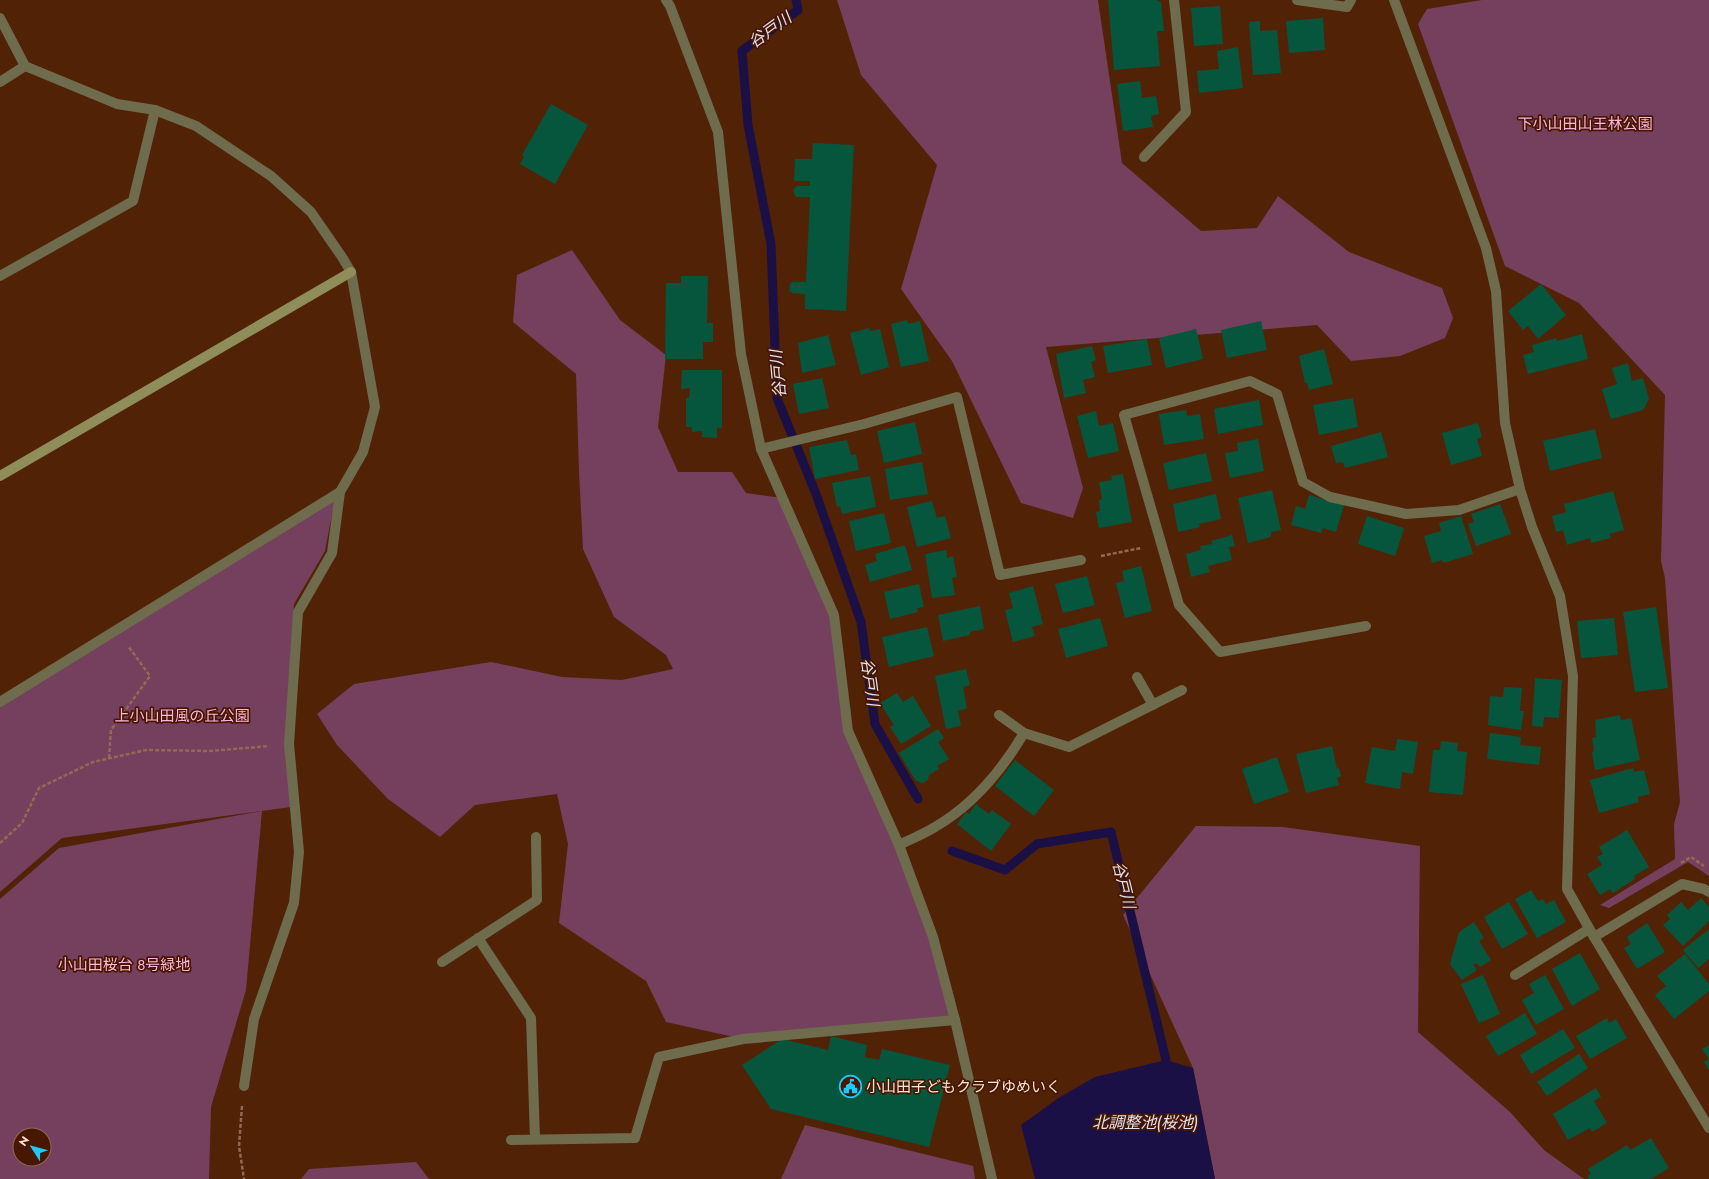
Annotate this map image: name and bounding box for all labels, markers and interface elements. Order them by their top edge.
water label: 谷戸川 [744,5,798,53]
park label: 下小山田山王林公園 [1517,113,1653,135]
water label: 谷戸川 [764,347,792,399]
water label: 谷戸川 [855,657,885,709]
park label: 上小山田風の丘公園 [114,705,250,727]
water label: 谷戸川 [1107,859,1141,913]
park label: 小山田桜台 8号緑地 [58,954,190,976]
public building icon: 小山田子どもクラブゆめいく [837,1074,863,1100]
place label: 小山田子どもクラブゆめいく [866,1076,1061,1098]
water label: 北調整池(桜池) [1092,1111,1198,1134]
north arrow [12,1127,52,1167]
text: N [15,1133,33,1149]

